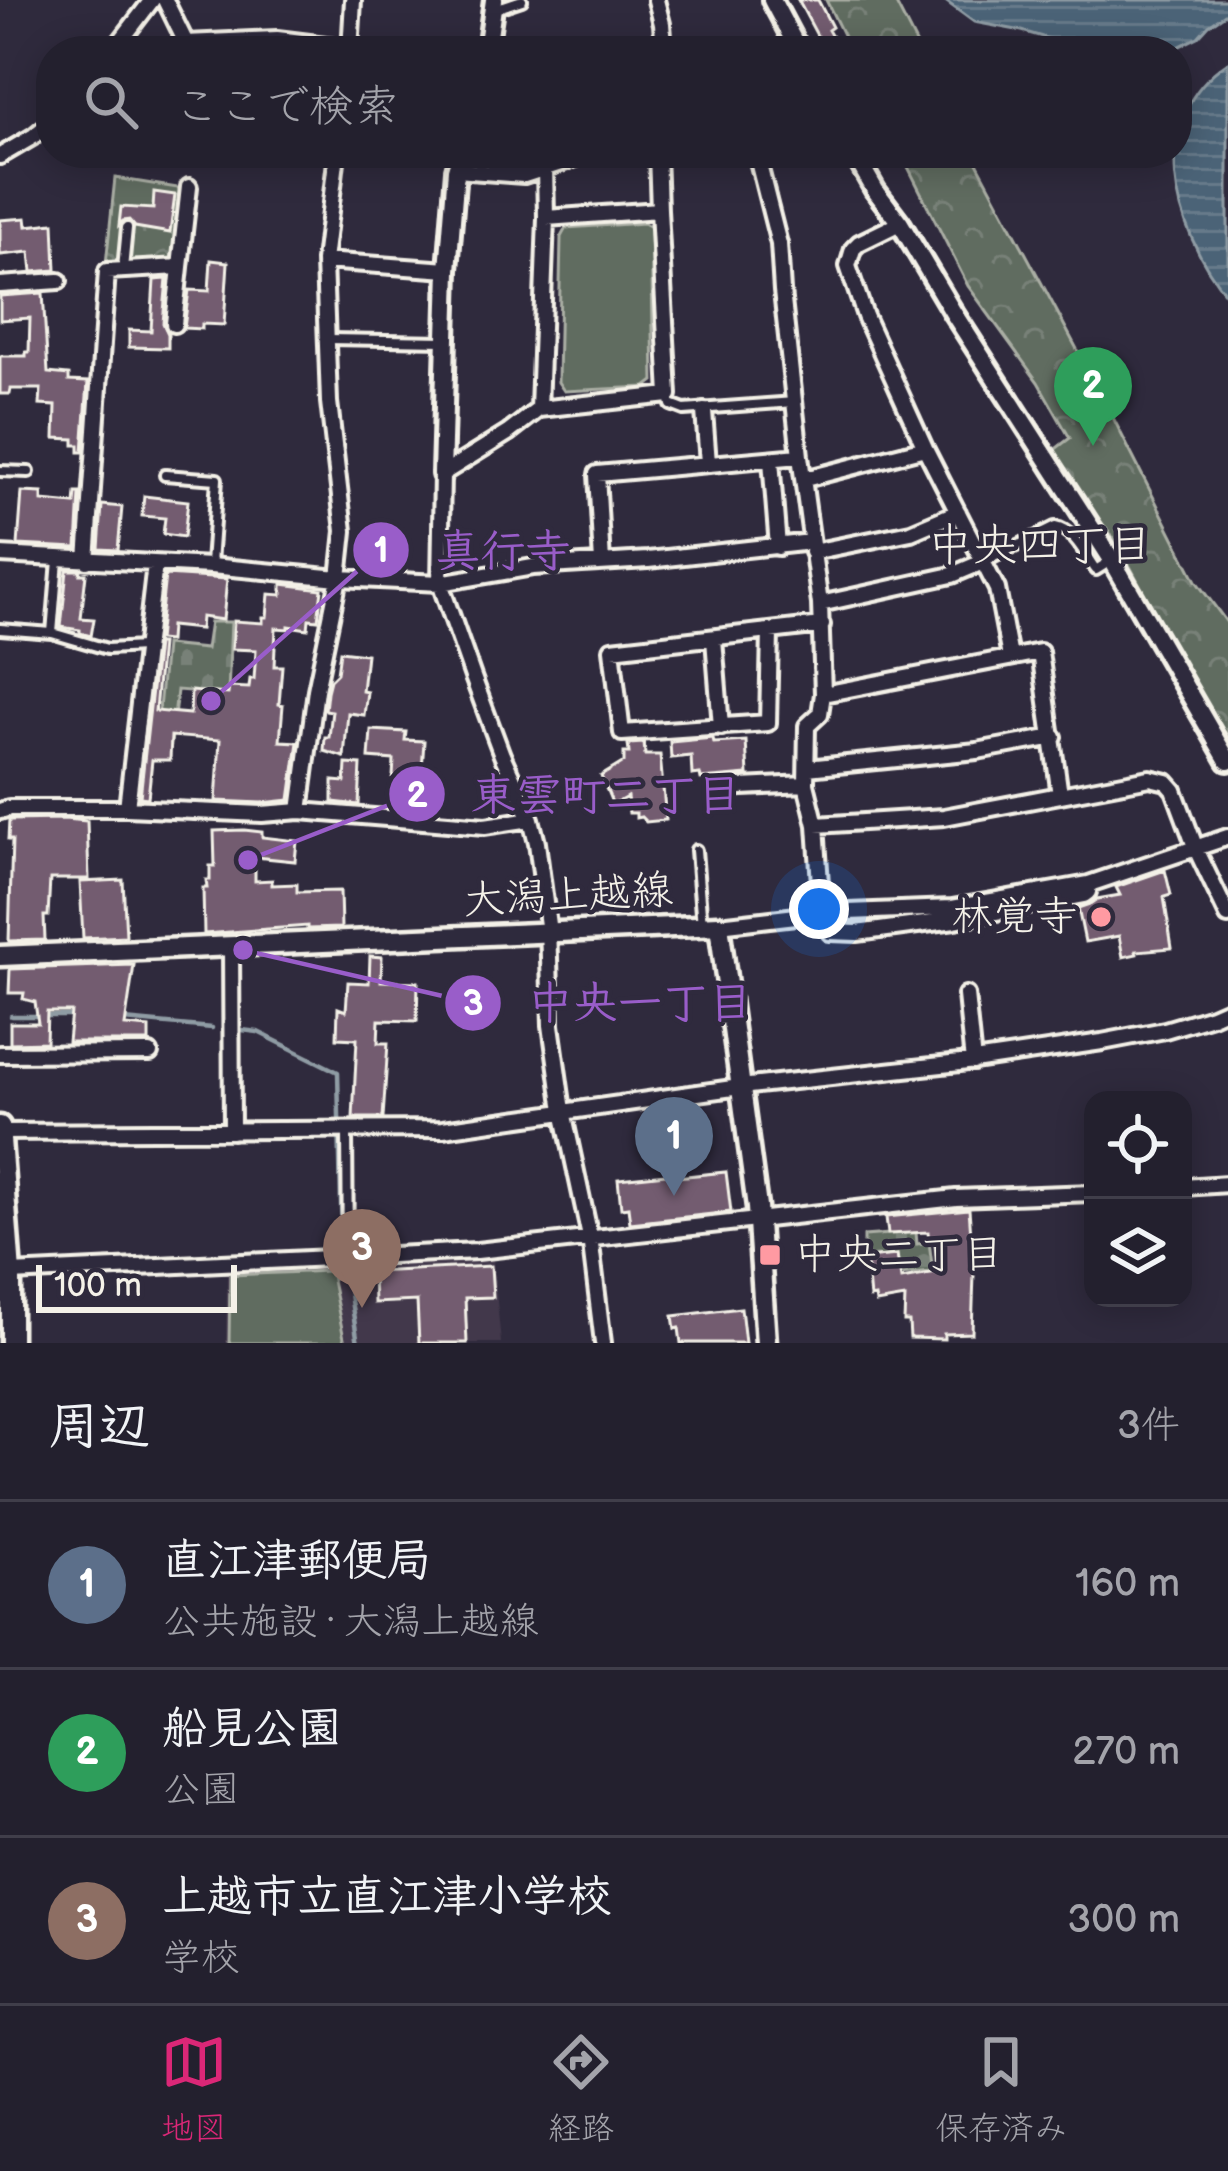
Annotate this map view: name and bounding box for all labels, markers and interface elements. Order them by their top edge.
search box [36,36,1192,168]
icon: search [78,69,144,135]
text: ここで検索 [174,80,399,135]
pin: 2 [1054,347,1132,446]
callout: 真行寺 [351,509,594,590]
district label: 中央四丁目 [927,519,1153,574]
text: 真行寺 [435,525,571,580]
text: 1 [373,530,389,573]
callout: 東雲町二丁目 [387,754,765,835]
text: 東雲町二丁目 [471,769,741,824]
text: 2 [406,775,428,818]
street label: 大潟上越線 [462,865,674,927]
your location [789,879,849,939]
place label: 林覚寺 [951,892,1077,943]
marker: 林覚寺 [1088,904,1114,930]
callout: 中央一丁目 [443,962,776,1043]
text: 中央一丁目 [527,977,753,1032]
text: 3 [462,983,484,1026]
map controls [1084,1091,1192,1307]
button: locate [1084,1091,1192,1199]
pin: 1 [635,1097,713,1196]
button: layers [1084,1199,1192,1307]
pin: 3 [323,1209,401,1308]
place label: 中央二丁目 [794,1230,1004,1281]
marker: 中央二丁目 [757,1242,783,1268]
scale bar [36,1259,237,1312]
text: 100 m [54,1266,142,1306]
text: 周辺 [48,1397,150,1458]
text: 3件 [1117,1403,1180,1450]
text: 直江津郵便局 [162,1534,432,1589]
text: 1 [79,1561,95,1608]
text: 160 m [1075,1561,1180,1608]
text: 公共施設 · 大潟上越線 [162,1599,538,1646]
text: 船見公園 [162,1702,342,1757]
text: 2 [75,1729,99,1776]
text: 270 m [1072,1729,1180,1776]
text: 公園 [162,1767,240,1814]
text: 上越市立直江津小学校 [162,1870,612,1925]
text: 3 [76,1897,98,1944]
text: 300 m [1067,1897,1180,1944]
text: 学校 [162,1935,240,1982]
tab: 地図 [161,2029,227,2149]
tab: 経路 [548,2029,614,2149]
tab: 保存済み [935,2029,1067,2149]

